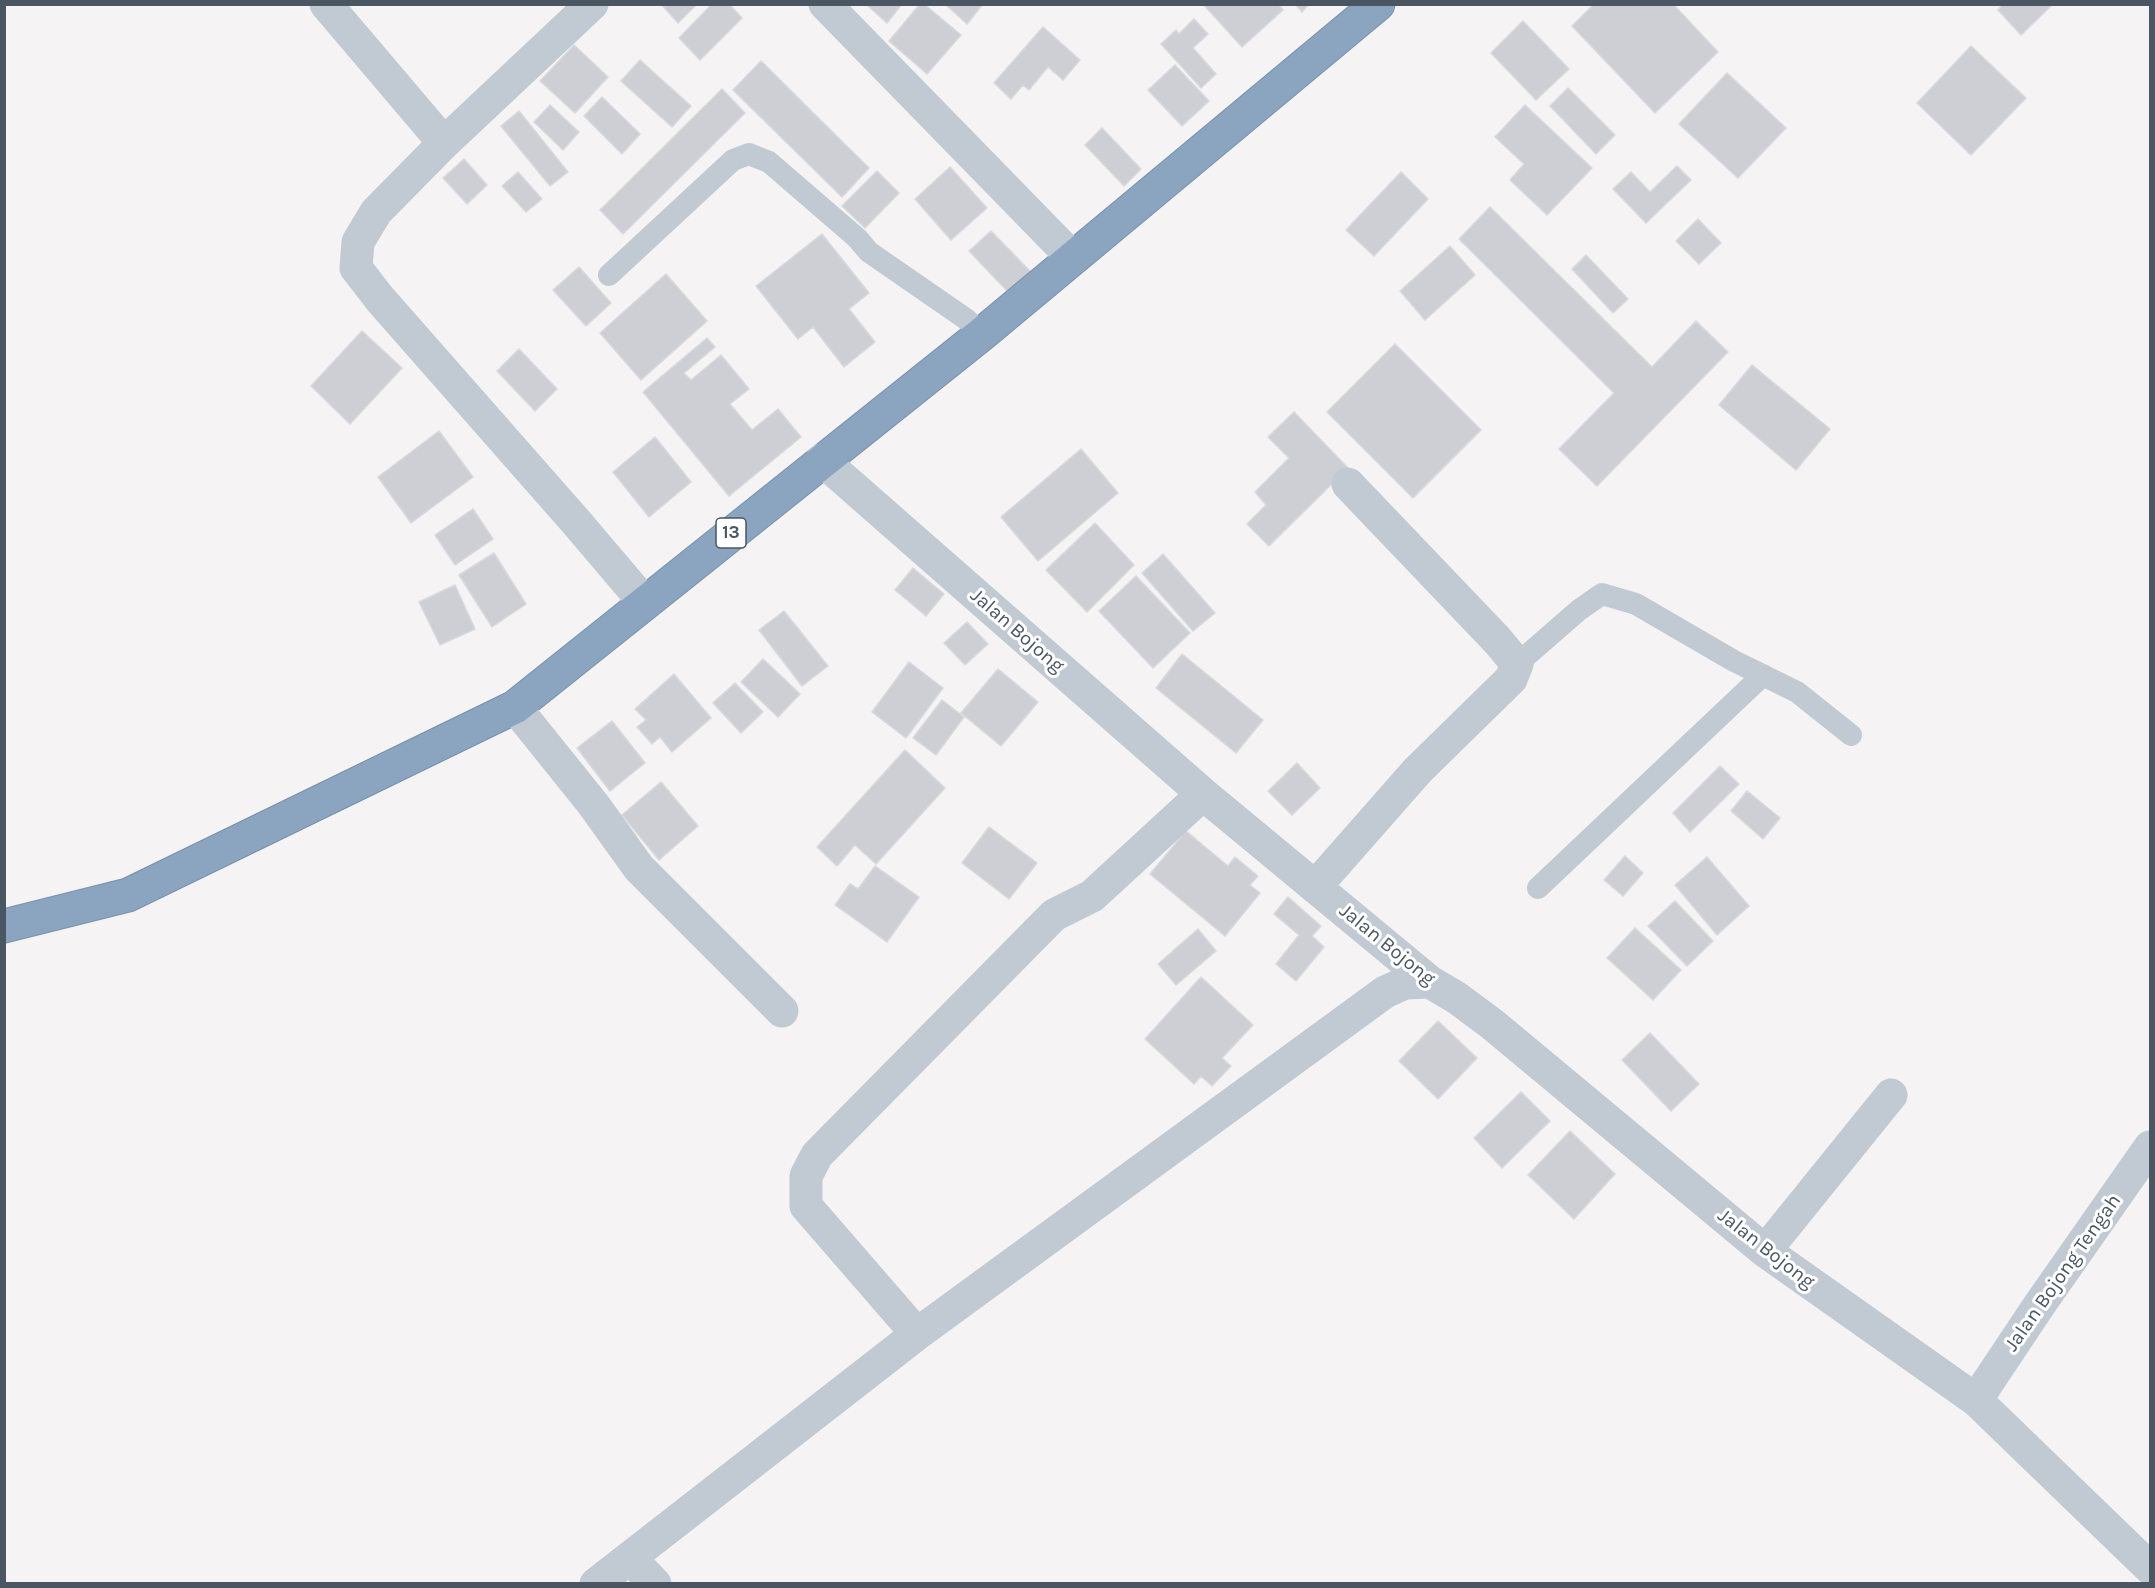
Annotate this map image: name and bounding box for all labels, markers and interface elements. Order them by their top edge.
road number: 13 [716,518,746,548]
street label: Jalan Bojong [965,584,1069,678]
street label: Jalan Bojong [1334,899,1440,991]
street label: Jalan Bojong Tengah [2000,1190,2126,1356]
street label: Jalan Bojong [1713,1204,1819,1294]

